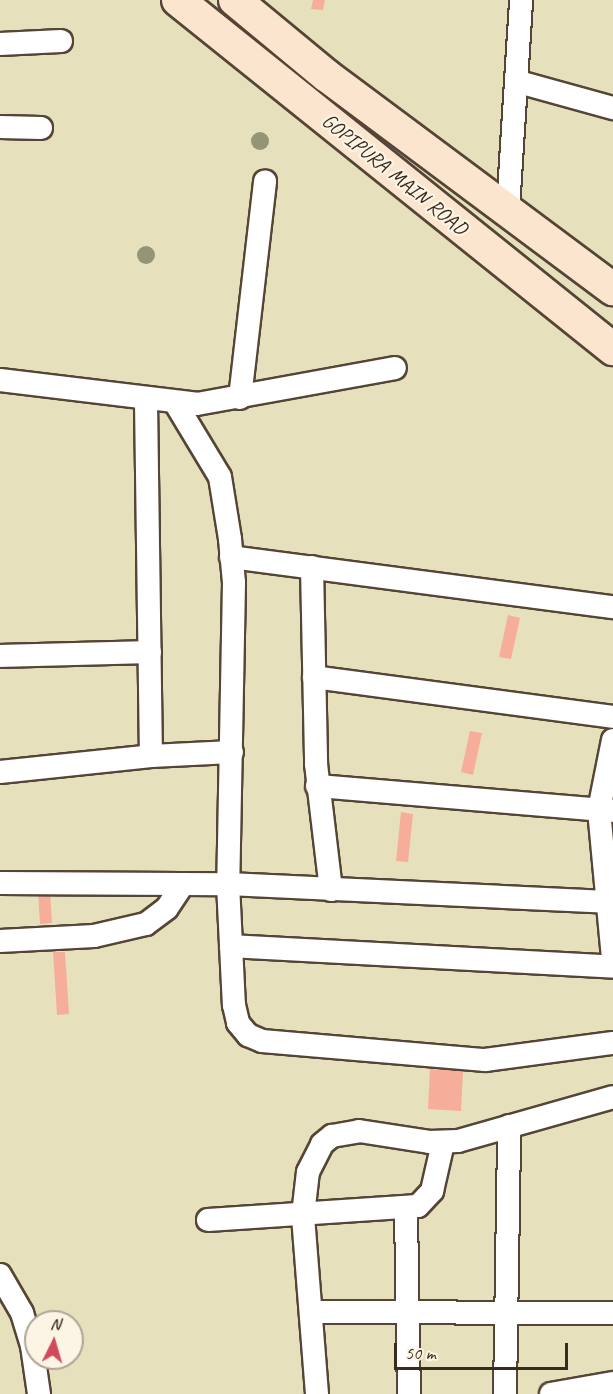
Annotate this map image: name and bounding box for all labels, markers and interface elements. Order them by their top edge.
street label: GOPIPURA MAIN ROAD [317,108,473,240]
north arrow [24,1310,84,1370]
text: N [50,1314,61,1334]
scale bar [397,1331,571,1369]
text: 50 m [405,1342,436,1364]

